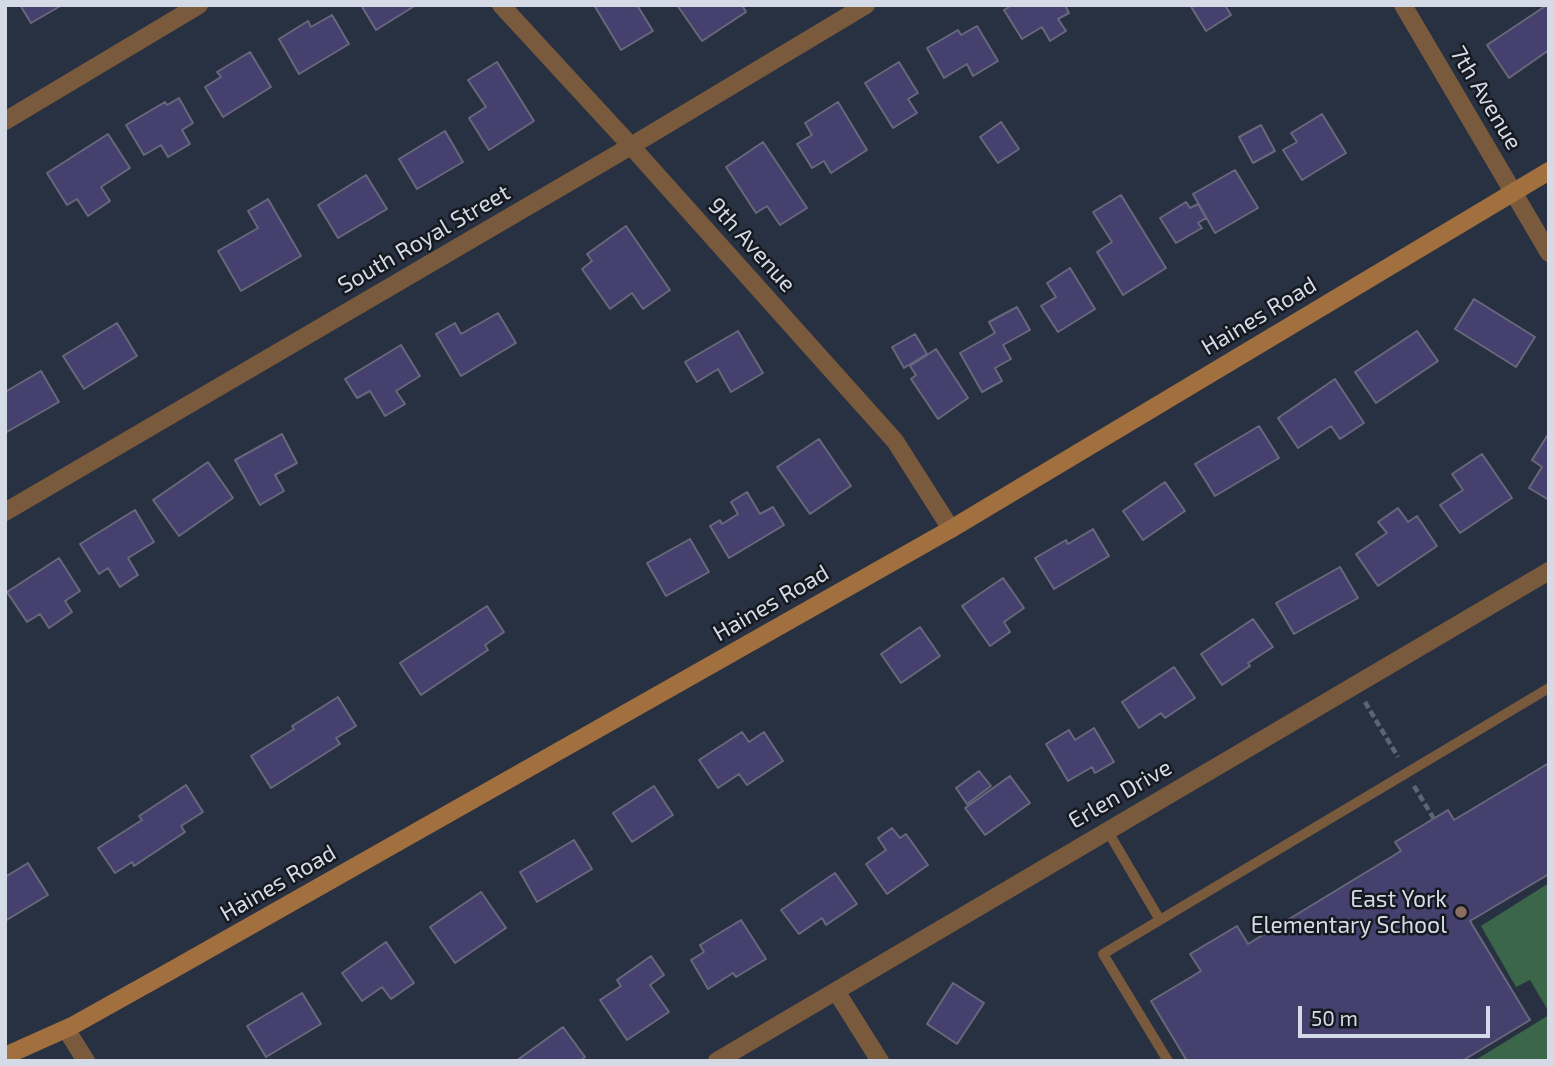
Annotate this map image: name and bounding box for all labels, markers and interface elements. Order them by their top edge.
street label: 7th Avenue [1444,41,1528,155]
street label: South Royal Street [333,179,515,299]
street label: 9th Avenue [702,192,802,298]
street label: Haines Road [1197,271,1321,361]
street label: Haines Road [708,559,834,647]
street label: Erlen Drive [1064,753,1176,835]
street label: Haines Road [215,839,341,927]
place label: East York Elementary School [1251,885,1447,939]
marker: East York Elementary School [1453,904,1469,920]
scale bar [1302,992,1494,1036]
text: 50 m [1311,1005,1358,1030]

